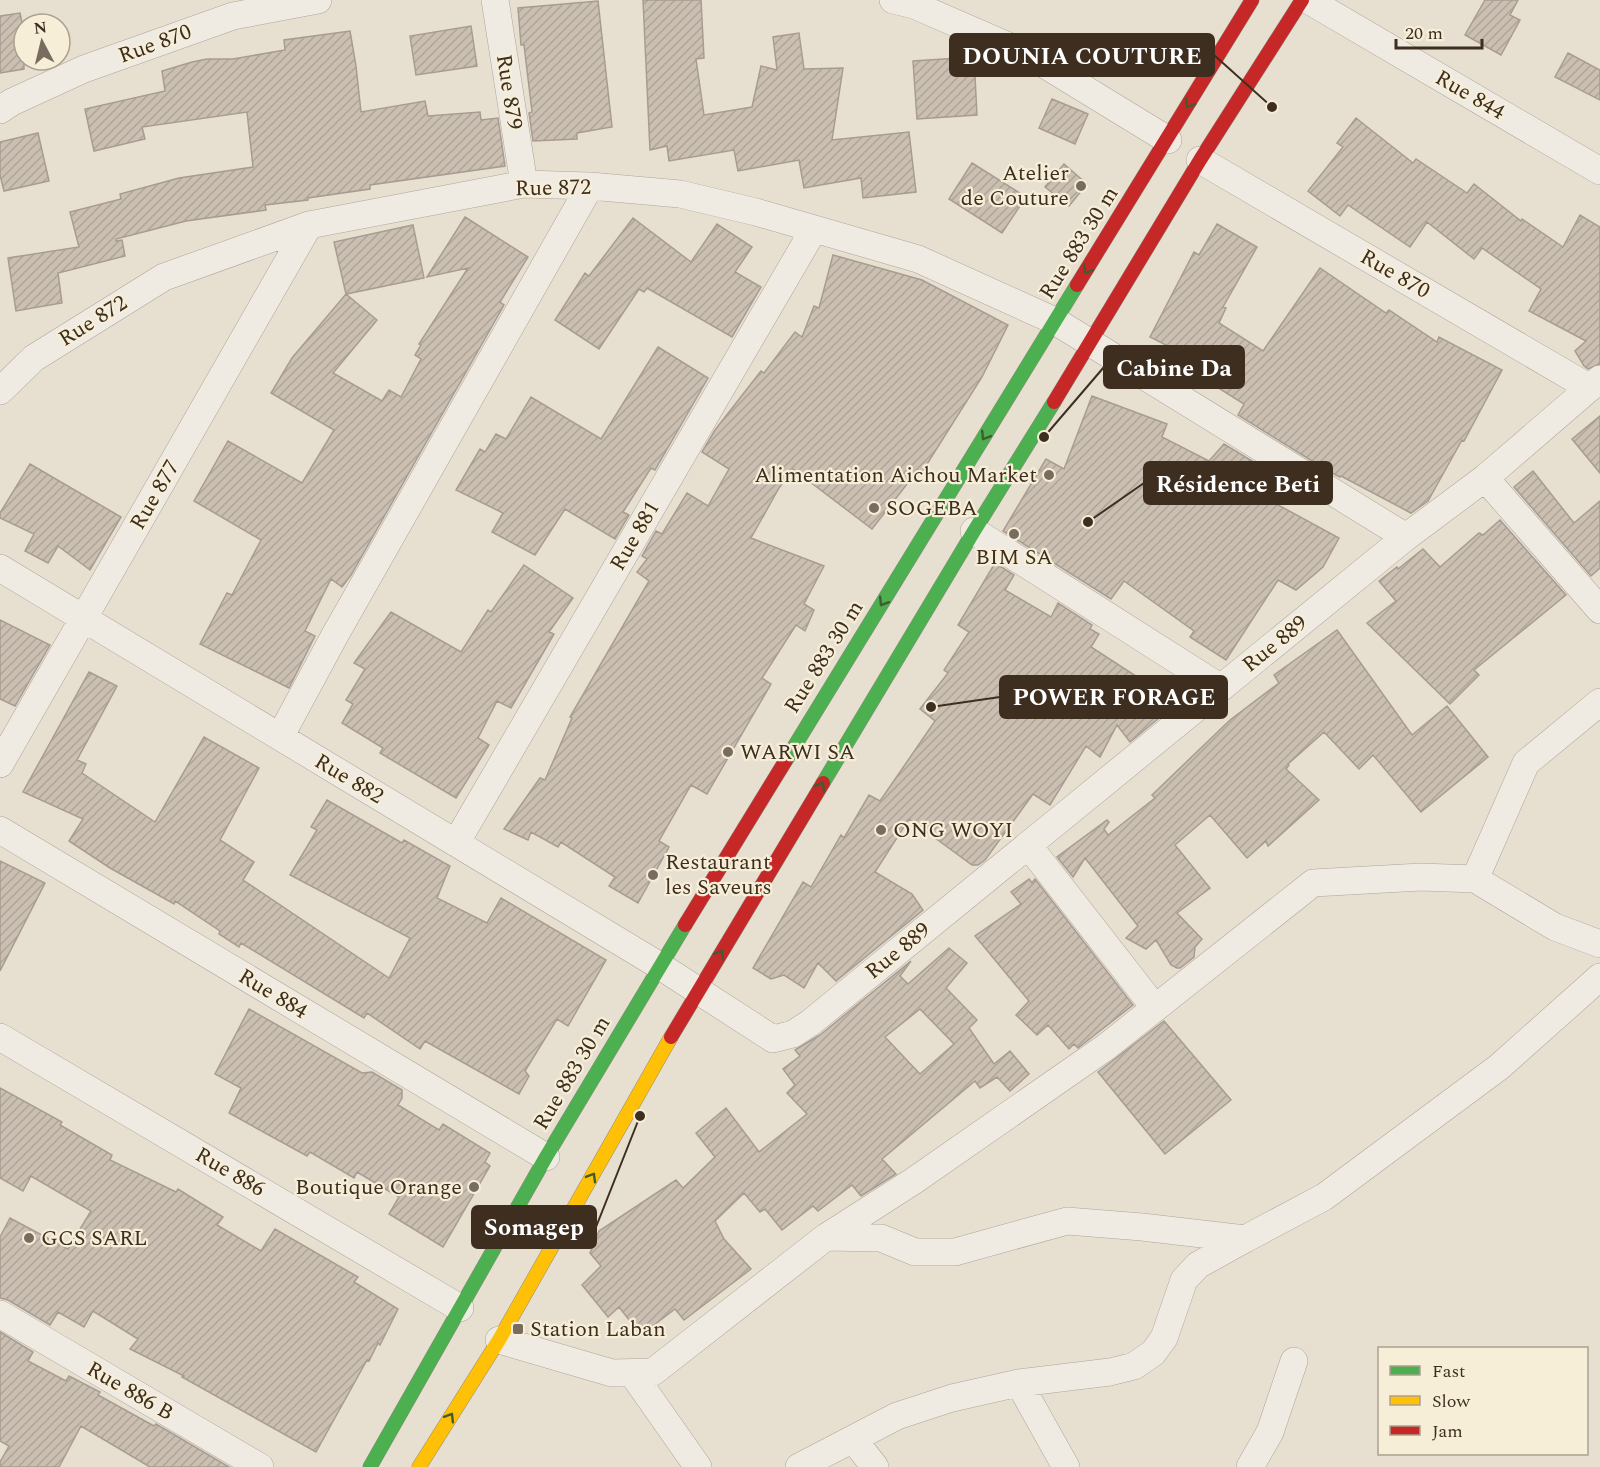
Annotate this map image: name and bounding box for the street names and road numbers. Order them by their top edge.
street label: Rue 870 [114,15,196,73]
street label: Rue 879 [487,52,531,132]
street label: Rue 844 [1429,62,1511,128]
street label: Rue 872 [515,171,591,205]
street label: Rue 883 30 m [1031,180,1127,306]
street label: Rue 870 [1354,241,1436,307]
street label: Rue 872 [52,287,134,355]
street label: Rue 877 [122,454,188,536]
street label: Rue 881 [602,495,668,577]
street label: Rue 883 30 m [776,594,872,720]
street label: Rue 889 [1235,607,1315,681]
street label: Rue 882 [308,745,390,813]
street label: Rue 889 [858,914,938,988]
street label: Rue 884 [232,960,314,1028]
street label: Rue 883 30 m [525,1010,619,1136]
street label: Rue 886 [189,1139,271,1205]
street label: Rue 886 B [80,1353,180,1429]

